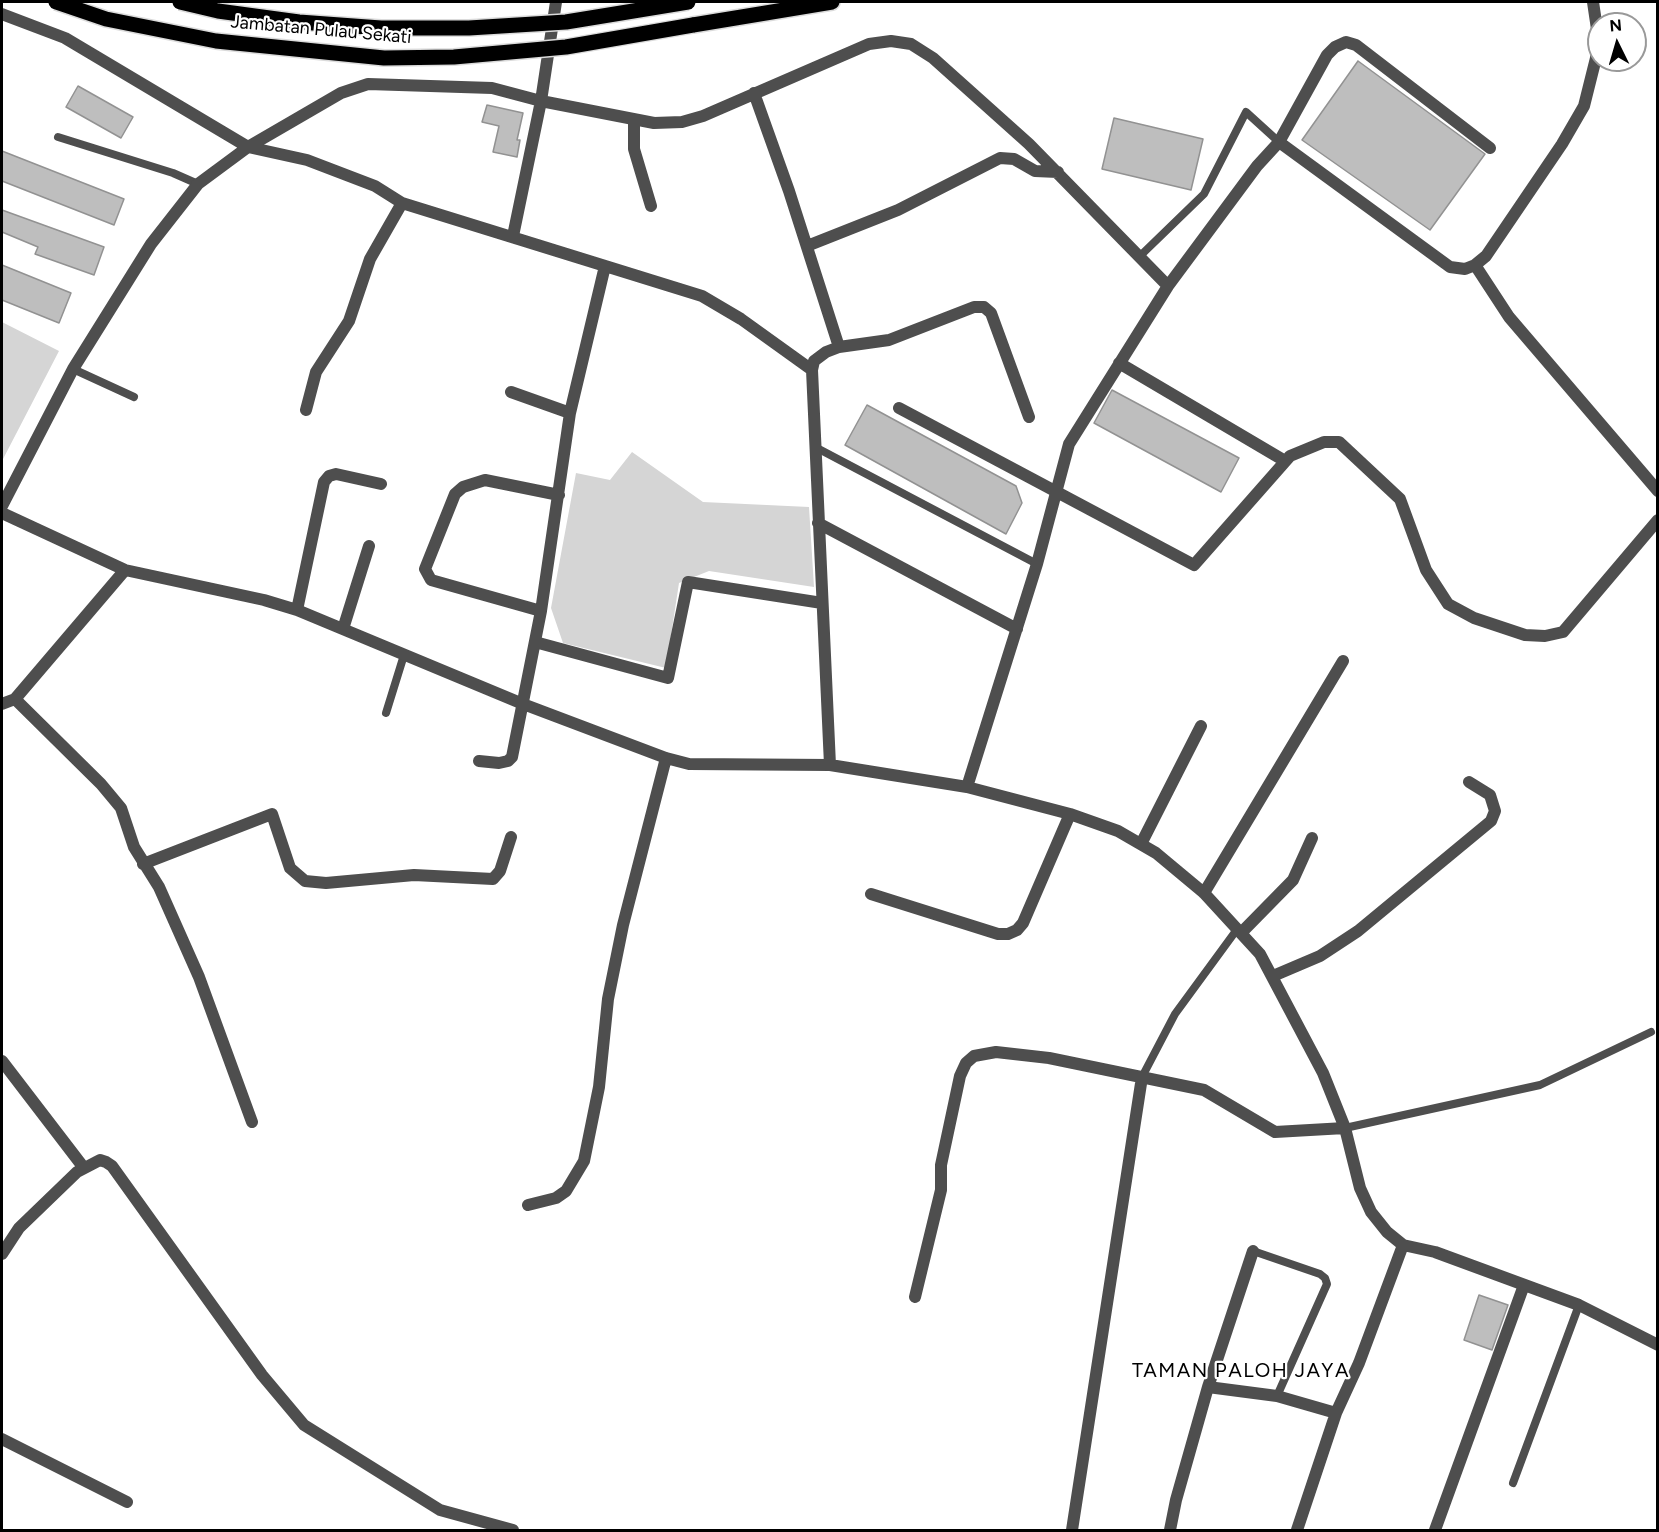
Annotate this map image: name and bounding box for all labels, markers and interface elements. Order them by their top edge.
street label: Jambatan Pulau Sekati [230,11,412,49]
north arrow [1587,12,1647,72]
text: N [1609,16,1623,36]
district label: TAMAN PALOH JAYA [1132,1359,1350,1383]

